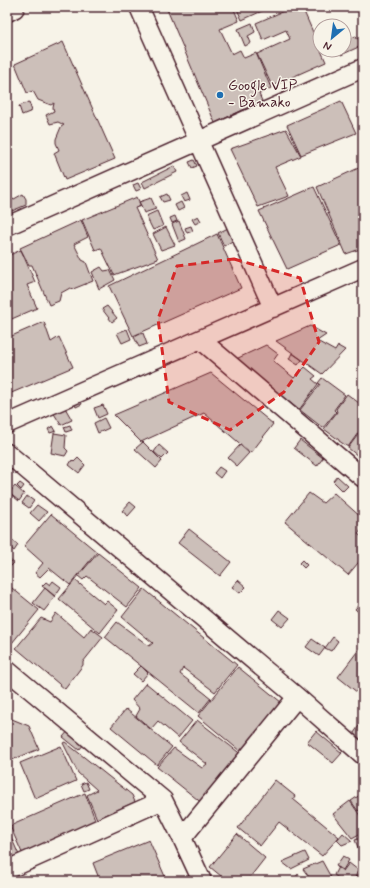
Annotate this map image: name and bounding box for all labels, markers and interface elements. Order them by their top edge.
north arrow [312,18,352,58]
text: N [321,38,334,54]
place label: Google VIP - Bamako [228,76,297,113]
marker: Google VIP - Bamako [215,90,225,100]

